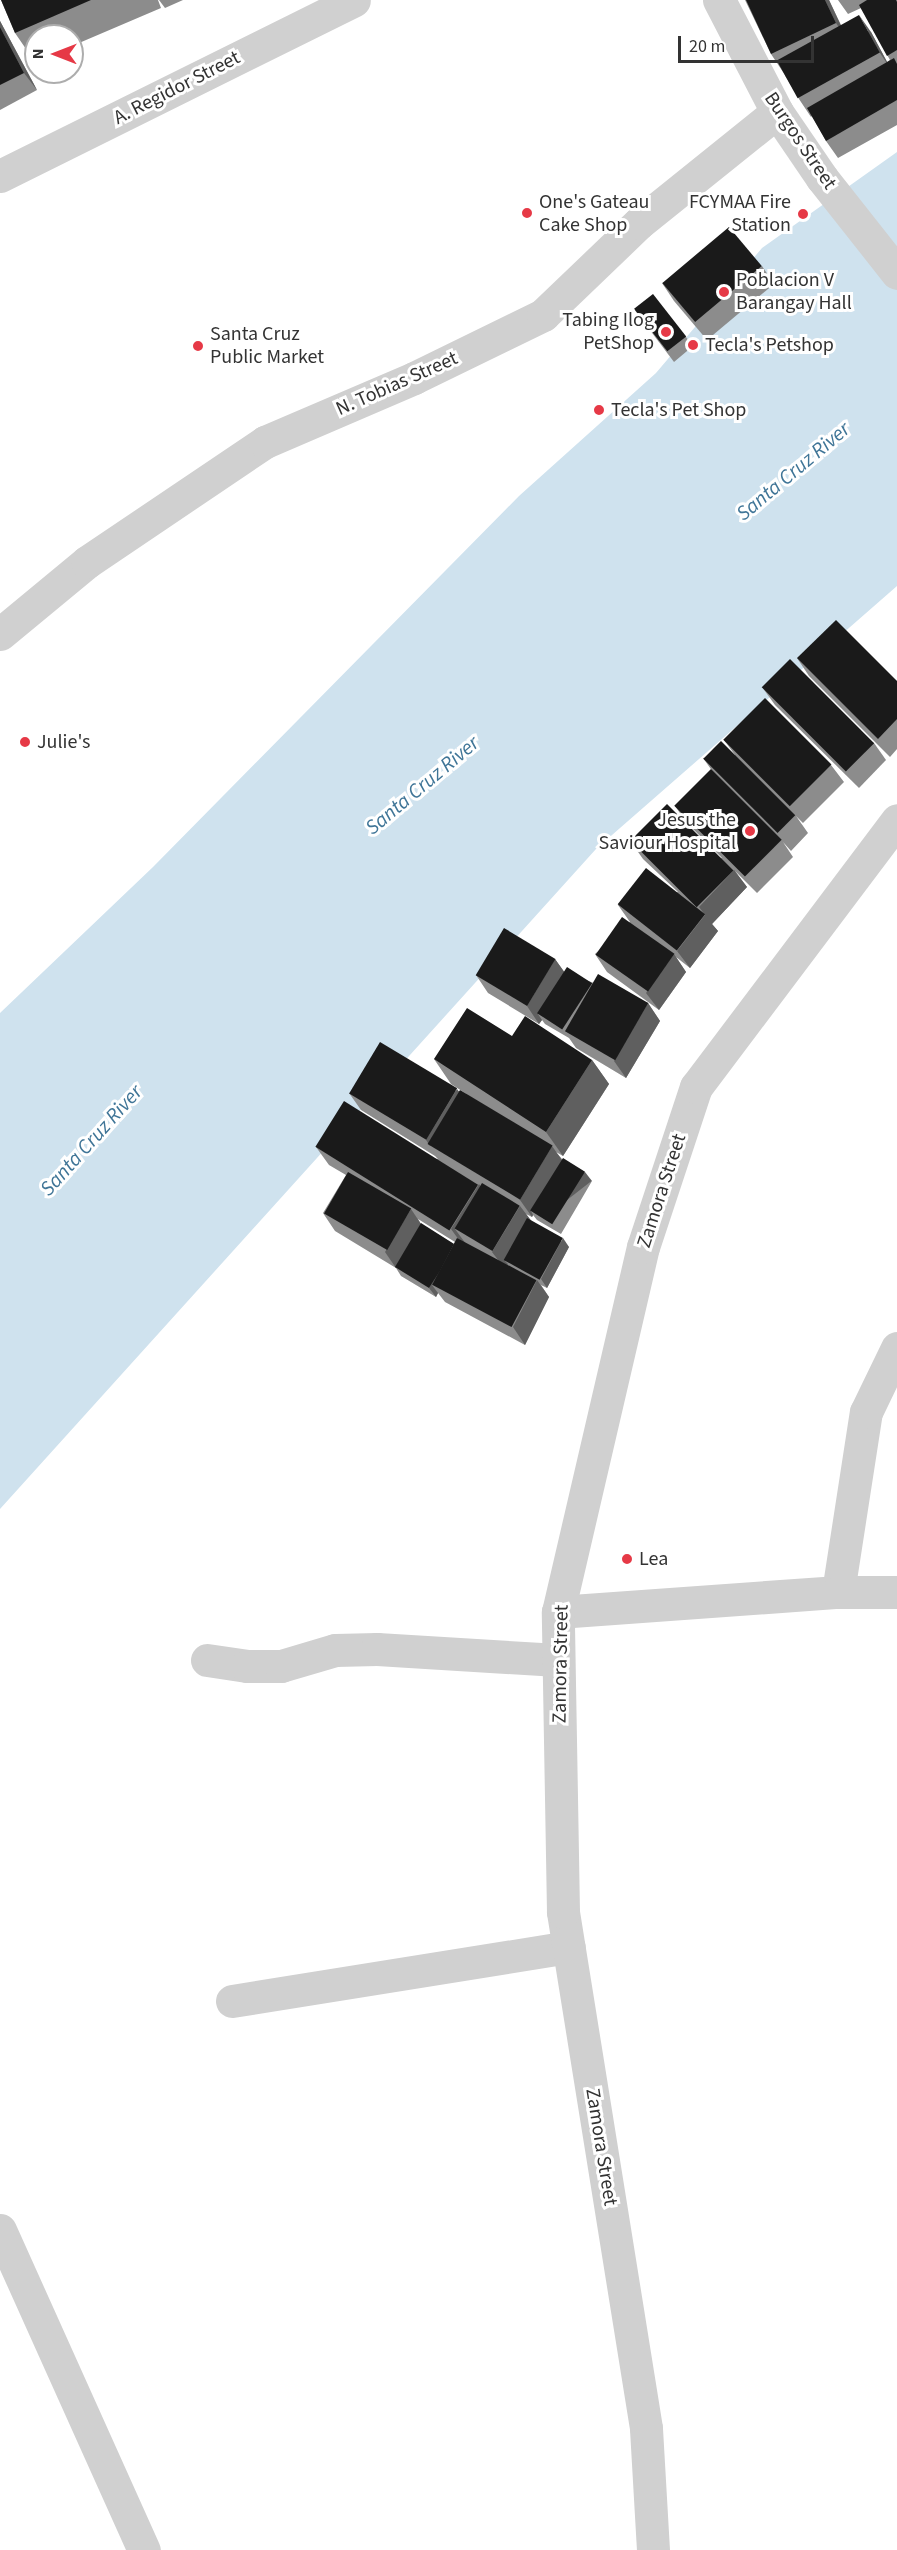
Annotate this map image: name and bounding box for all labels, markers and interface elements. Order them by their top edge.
north arrow [24,24,84,84]
scale bar [681,24,818,62]
text: 20 m [689,34,725,59]
street label: A. Regidor Street [110,46,244,130]
text: N [27,49,49,59]
street label: Burgos Street [759,88,841,194]
place label: One's Gateau Cake Shop [539,190,649,237]
place label: FCYMAA Fire Station [689,190,791,237]
marker: One's Gateau Cake Shop [520,206,534,220]
marker: FCYMAA Fire Station [796,207,810,221]
place label: Poblacion V Barangay Hall [736,268,852,315]
marker: Poblacion V Barangay Hall [717,285,731,299]
place label: Tabing Ilog PetShop [562,308,654,355]
place label: Santa Cruz Public Market [210,322,324,369]
marker: Tabing Ilog PetShop [659,325,673,339]
place label: Tecla's Petshop [705,333,834,357]
marker: Tecla's Petshop [686,338,700,352]
marker: Santa Cruz Public Market [191,339,205,353]
street label: N. Tobias Street [332,346,462,422]
place label: Tecla's Pet Shop [611,398,746,422]
marker: Tecla's Pet Shop [592,403,606,417]
water label: Santa Cruz River [731,416,855,526]
place label: Julie's [37,730,90,754]
water label: Santa Cruz River [360,730,484,840]
marker: Julie's [18,735,32,749]
place label: Jesus the Saviour Hospital [599,808,736,855]
marker: Jesus the Saviour Hospital [741,822,759,840]
water label: Santa Cruz River [35,1079,147,1201]
street label: Zamora Street [632,1131,692,1251]
place label: Lea [639,1547,668,1571]
marker: Lea [620,1552,634,1566]
street label: Zamora Street [548,1604,574,1724]
street label: Zamora Street [580,2087,622,2207]

